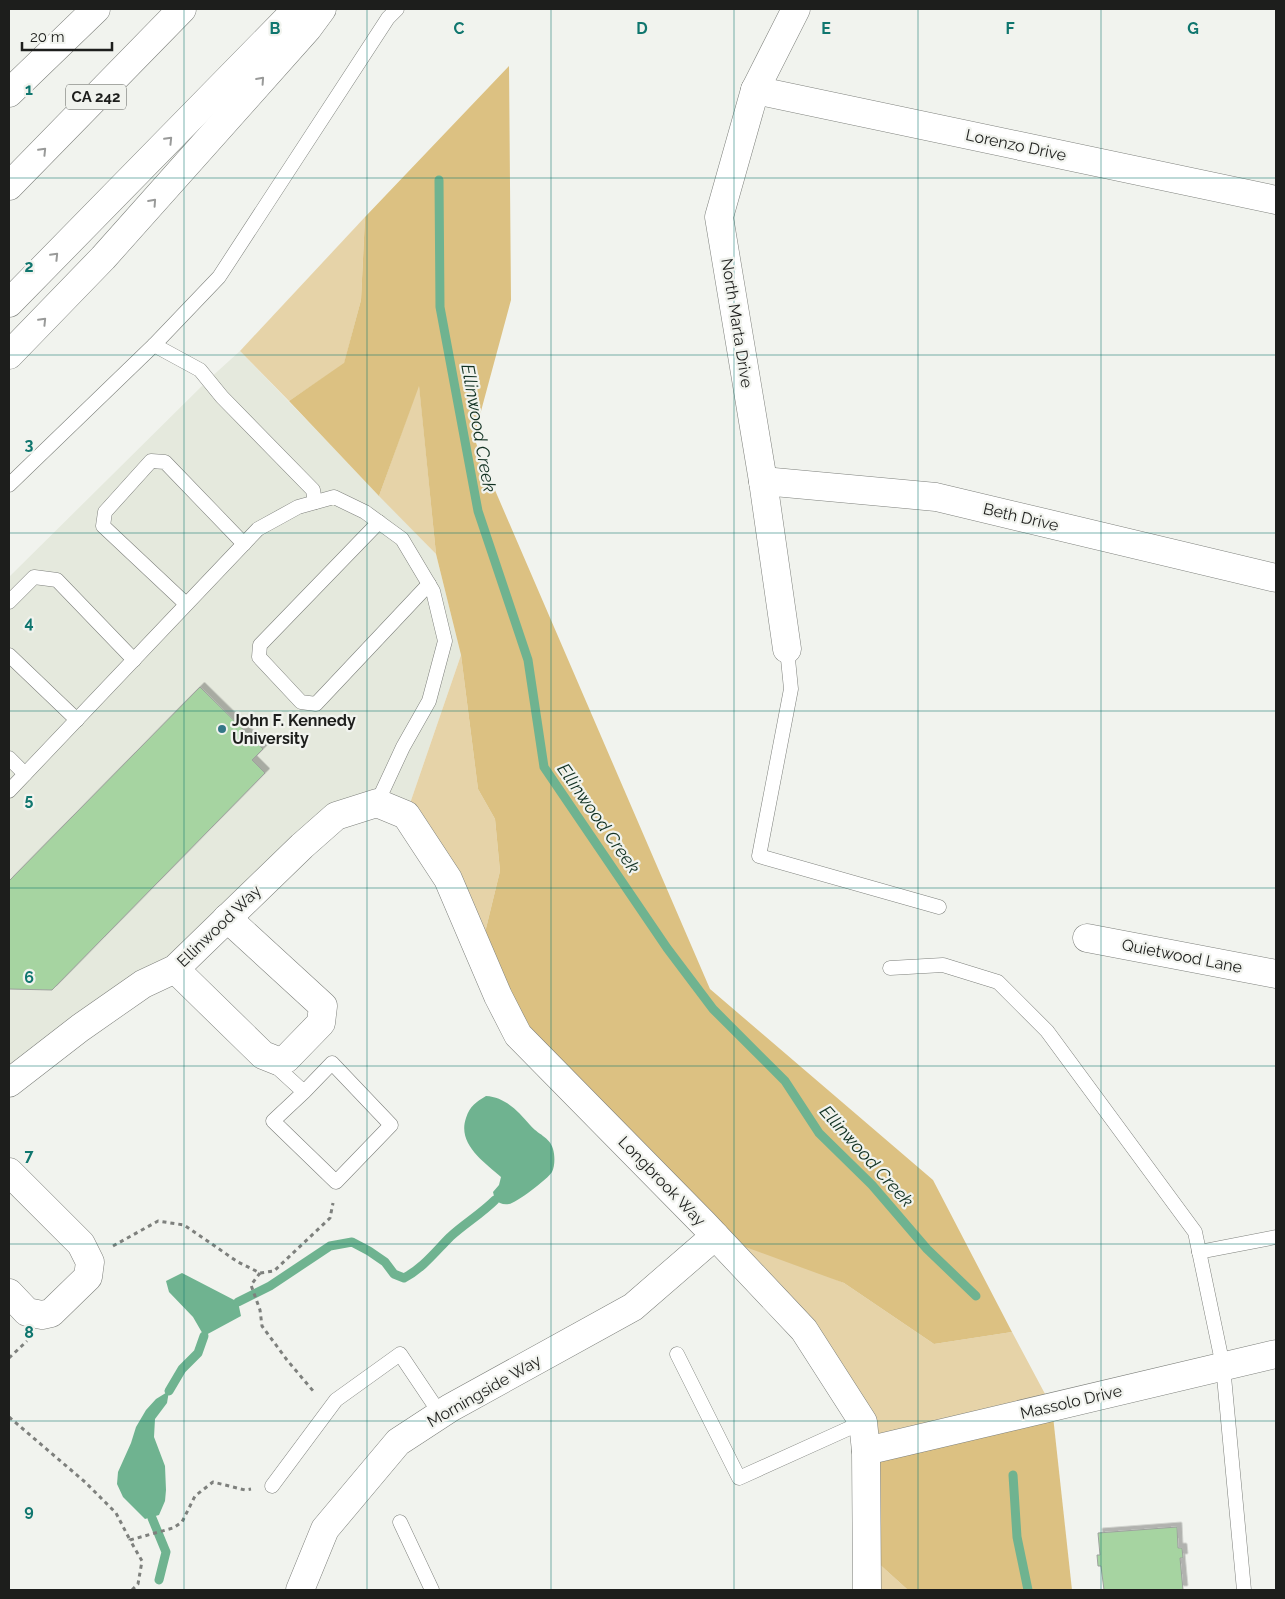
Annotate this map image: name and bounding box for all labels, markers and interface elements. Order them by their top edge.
text: B [270,19,281,38]
text: C [454,19,465,38]
text: D [636,19,648,38]
text: E [821,19,831,38]
text: F [1005,19,1015,38]
text: G [1187,19,1199,38]
scale bar [22,20,112,52]
text: 20 m [30,28,65,46]
one-way arrow [255,77,264,86]
text: 1 [25,80,33,99]
road number: CA 242 [66,84,126,110]
street label: Lorenzo Drive [964,125,1068,165]
one-way arrow [163,137,172,146]
one-way arrow [37,148,46,157]
one-way arrow [148,198,157,207]
one-way arrow [49,253,58,262]
text: 2 [24,257,34,276]
street label: North Marta Drive [717,257,757,389]
one-way arrow [37,317,46,326]
water label: Ellinwood Creek [457,362,501,494]
text: 3 [25,435,34,454]
street label: Beth Drive [981,499,1061,535]
text: 4 [24,613,34,632]
place label: John F. Kennedy University [232,711,356,748]
marker: John F. Kennedy University [216,723,228,735]
water label: Ellinwood Creek [553,759,645,877]
text: 5 [25,790,34,809]
street label: Ellinwood Way [173,881,265,971]
street label: Quietwood Lane [1120,935,1244,977]
text: 6 [24,968,34,987]
water label: Ellinwood Creek [816,1101,918,1211]
street label: Longbrook Way [614,1132,710,1230]
text: 7 [25,1146,34,1165]
text: 8 [24,1323,34,1342]
street label: Morningside Way [424,1351,545,1431]
street label: Massolo Drive [1018,1381,1124,1423]
text: 9 [24,1501,34,1520]

